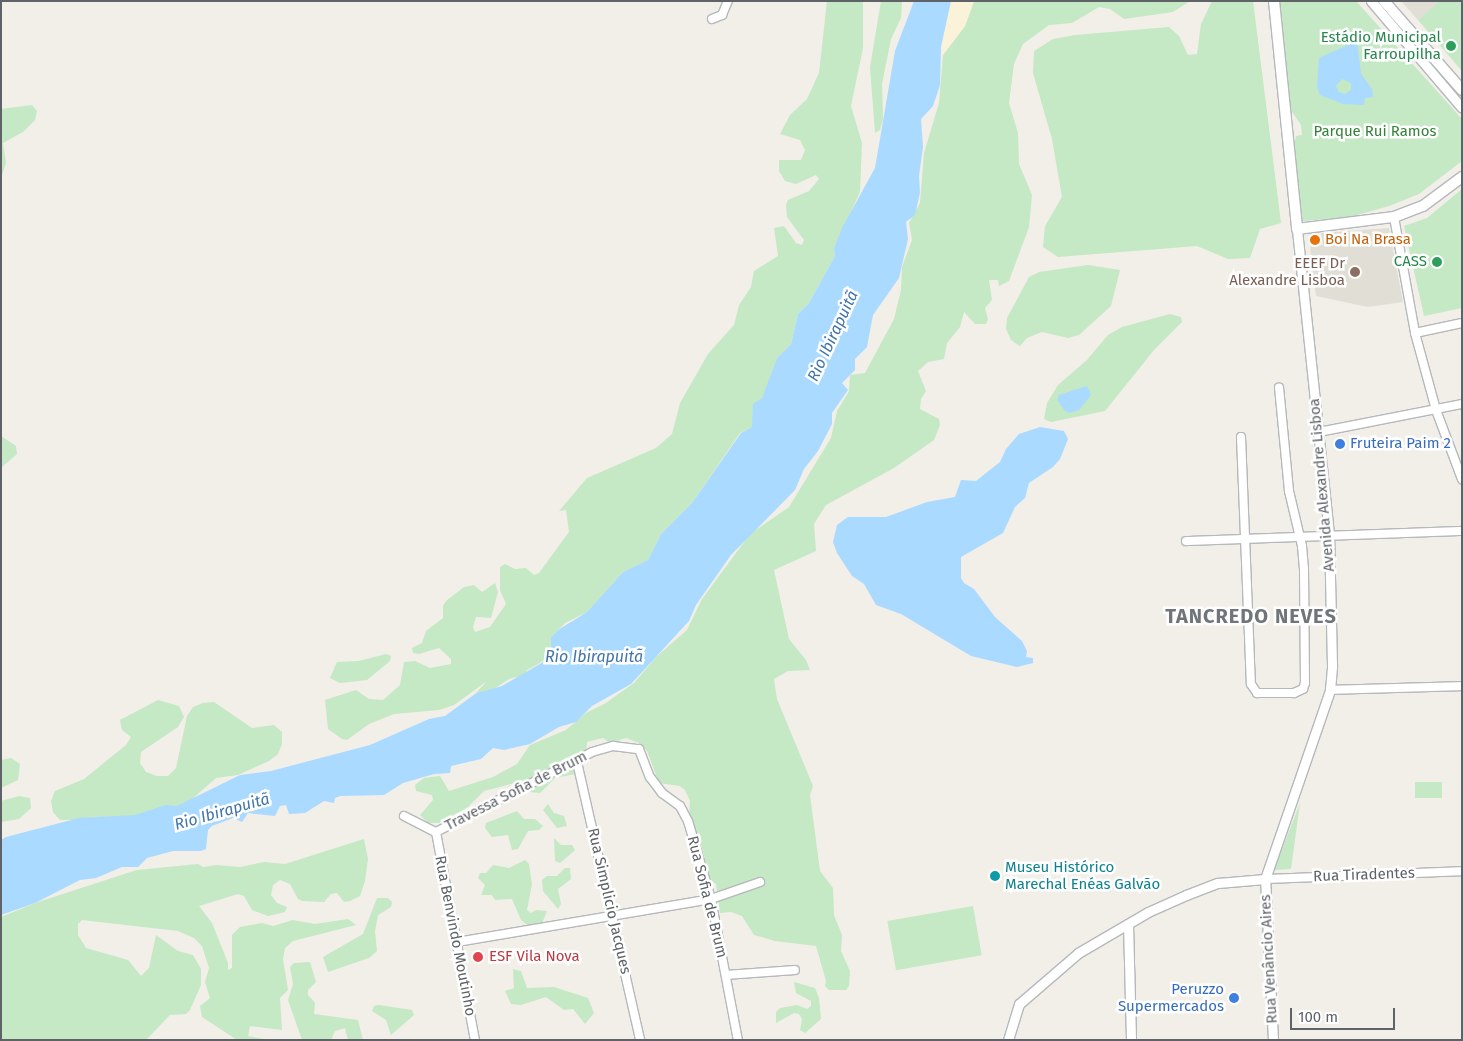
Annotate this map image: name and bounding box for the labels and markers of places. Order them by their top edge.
place label: Estádio Municipal Farroupilha [1321,28,1441,63]
marker: Estádio Municipal Farroupilha [1445,40,1457,52]
place label: Boi Na Brasa [1325,231,1411,249]
marker: Boi Na Brasa [1309,234,1321,246]
place label: CASS [1394,253,1427,271]
place label: EEEF Dr Alexandre Lisboa [1229,254,1345,289]
marker: CASS [1431,256,1443,268]
marker: EEEF Dr Alexandre Lisboa [1349,266,1361,278]
place label: Fruteira Paim 2 [1350,435,1451,453]
marker: Fruteira Paim 2 [1334,438,1346,450]
place label: Museu Histórico Marechal Enéas Galvão [1005,858,1160,893]
marker: Museu Histórico Marechal Enéas Galvão [989,870,1001,882]
place label: ESF Vila Nova [489,948,580,966]
marker: ESF Vila Nova [471,950,485,964]
place label: Peruzzo Supermercados [1118,980,1224,1015]
marker: Peruzzo Supermercados [1228,992,1240,1004]

